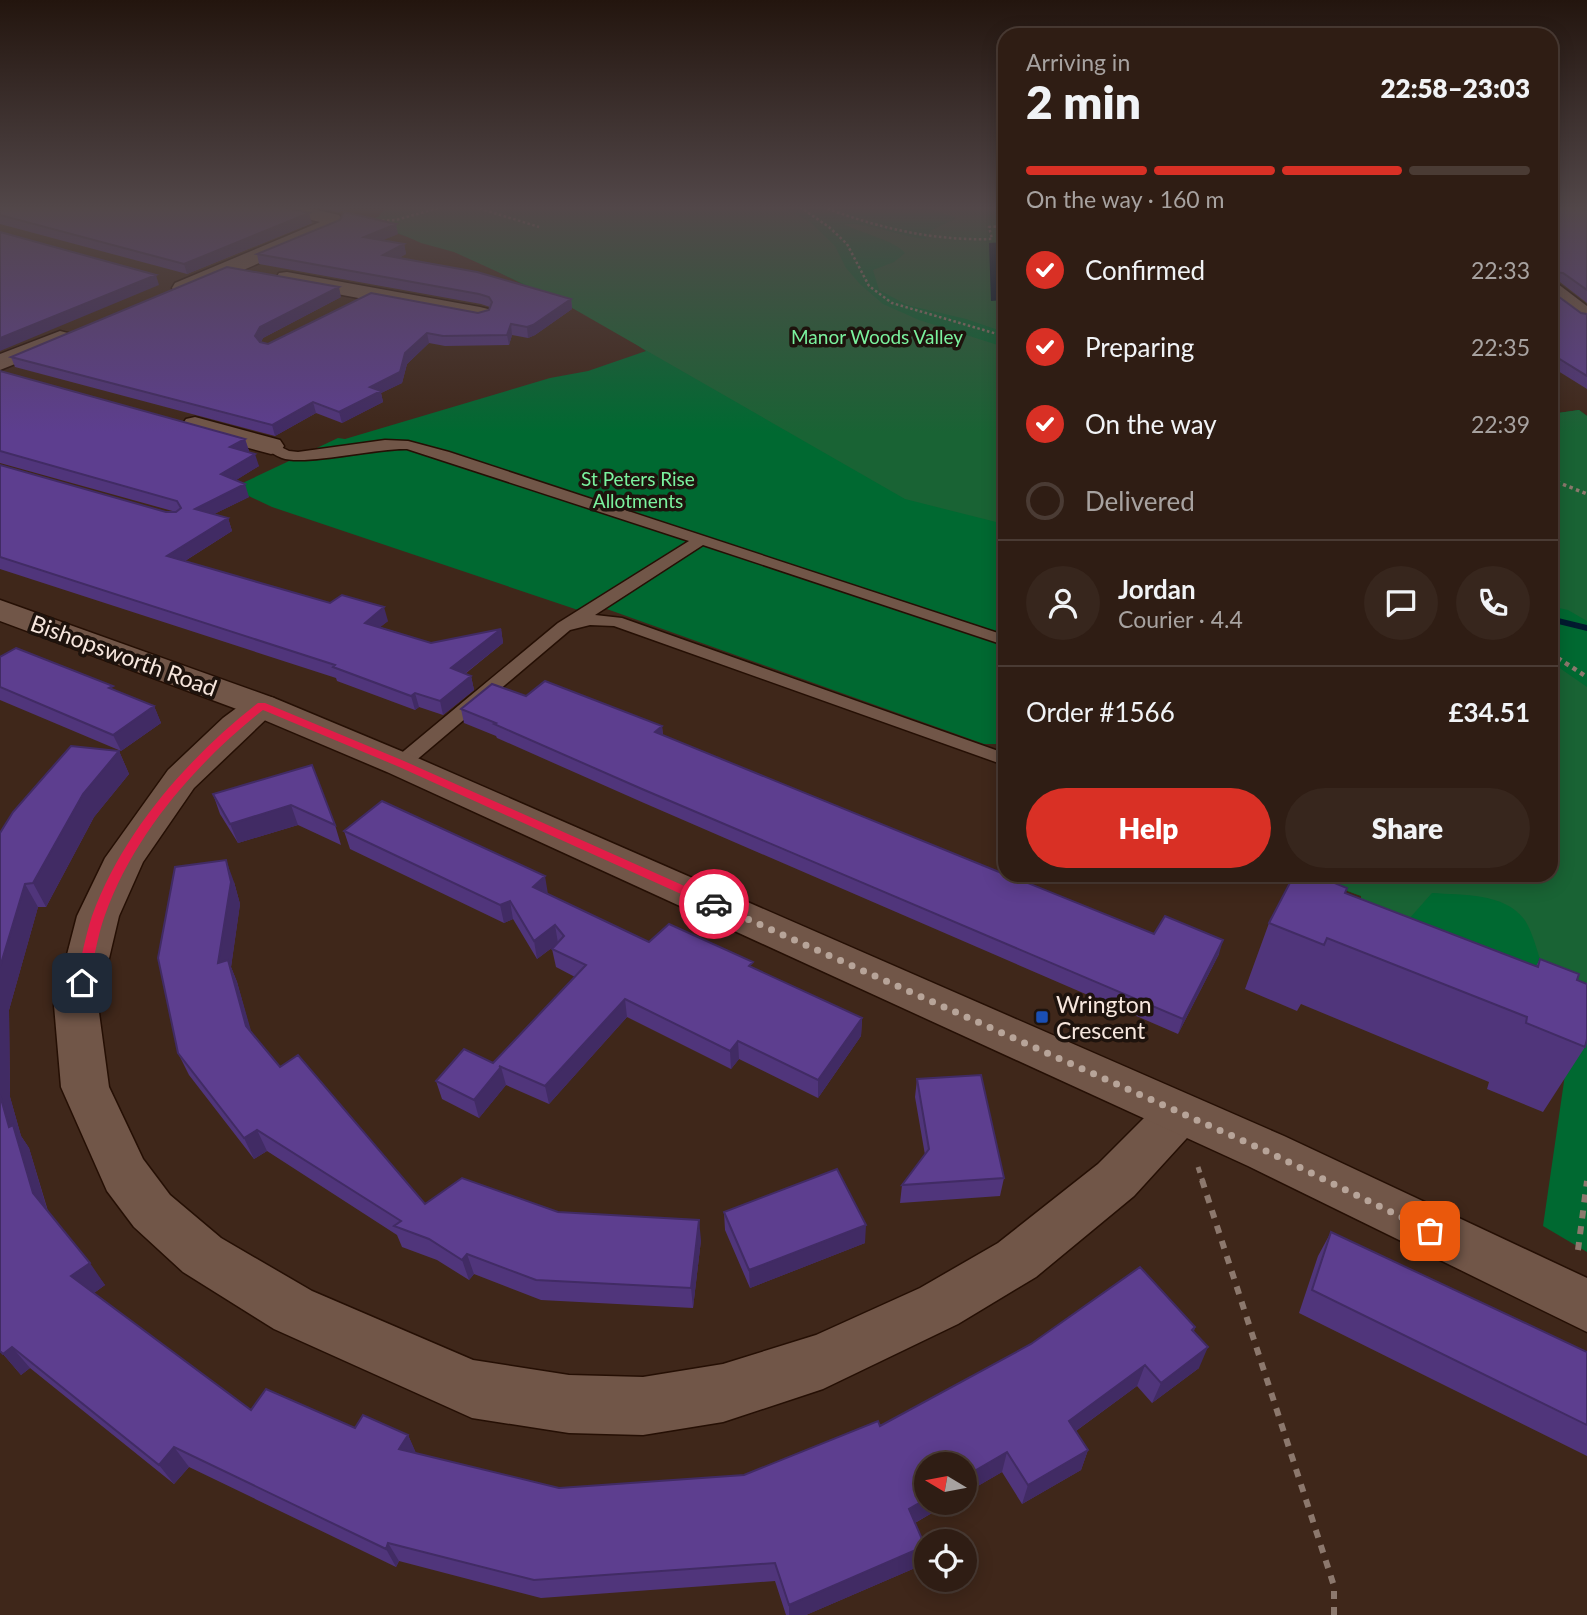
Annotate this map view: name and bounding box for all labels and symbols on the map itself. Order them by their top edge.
park label: Manor Woods Valley [791,325,963,348]
park label: St Peters Rise Allotments [581,467,695,512]
street label: Bishopsworth Road [27,608,221,702]
courier [679,869,749,939]
pin [52,953,112,1013]
place label: Wrington Crescent [1056,990,1152,1044]
marker: Wrington Crescent [1034,1009,1050,1025]
pin [1400,1201,1460,1261]
north arrow [914,1452,976,1516]

